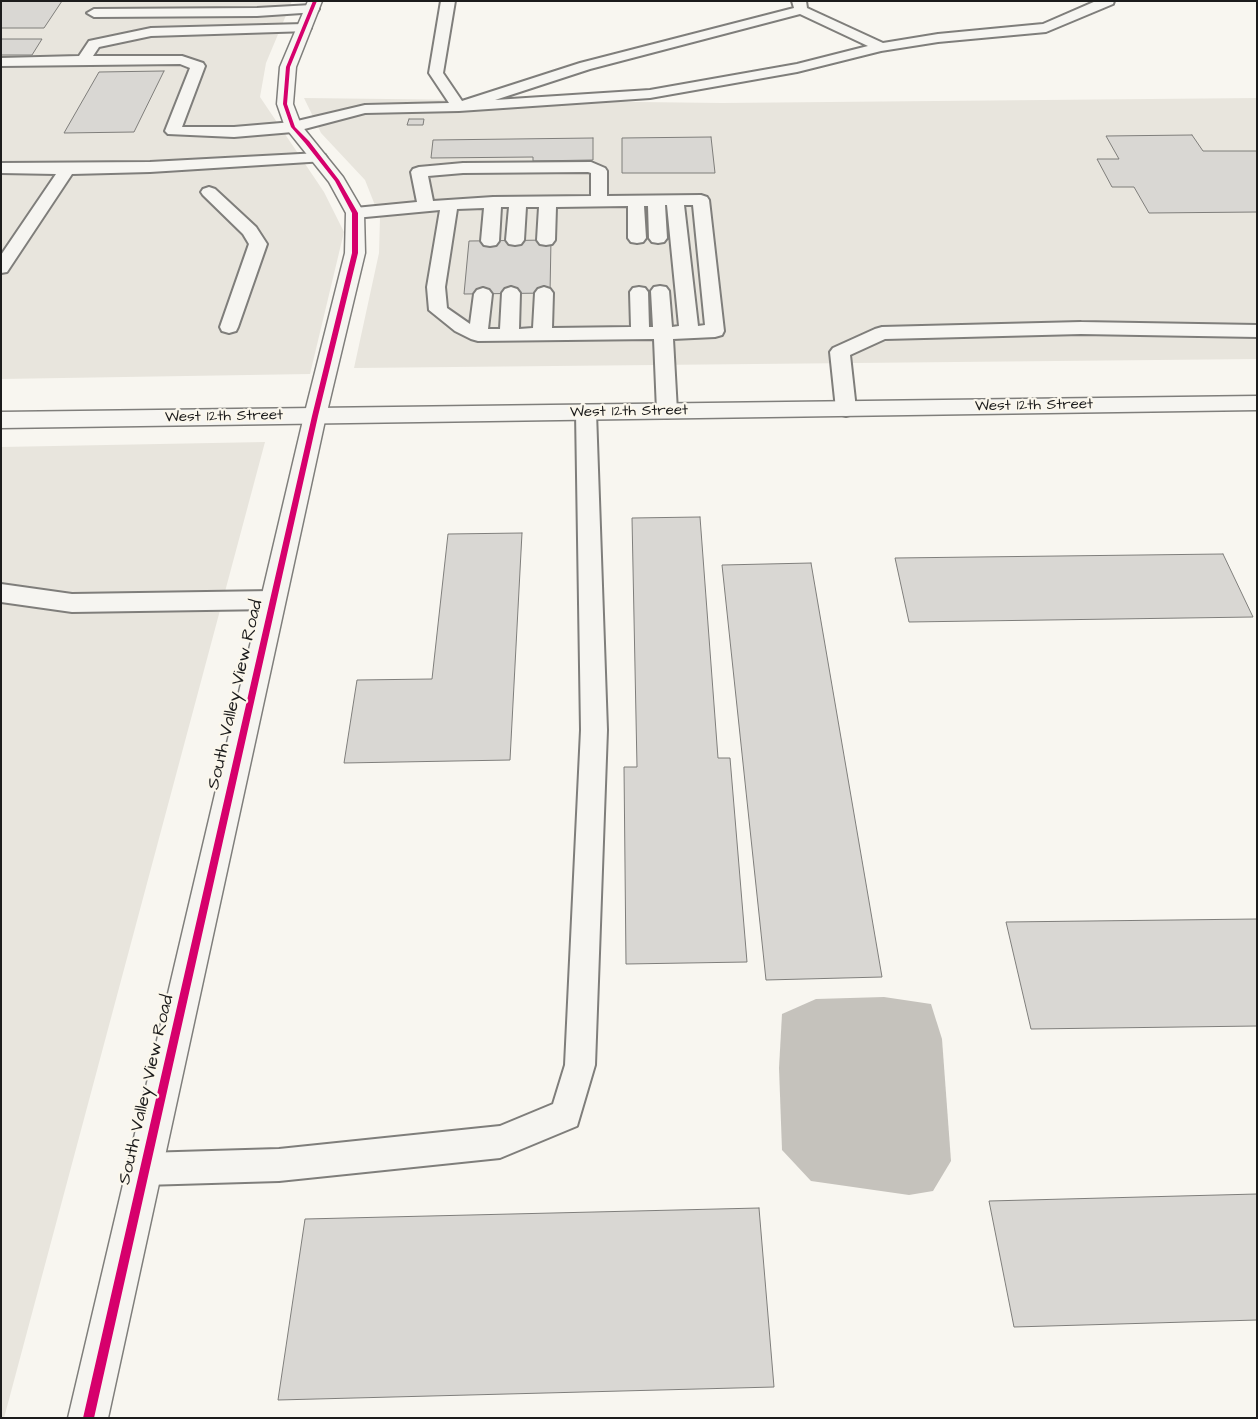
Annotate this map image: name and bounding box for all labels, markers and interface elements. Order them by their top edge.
street label: West 12th Street [975,396,1093,416]
street label: West 12th Street [570,402,688,422]
street label: West 12th Street [165,407,283,427]
street label: South Valley View Road [204,598,268,792]
street label: South Valley View Road [115,993,179,1187]

